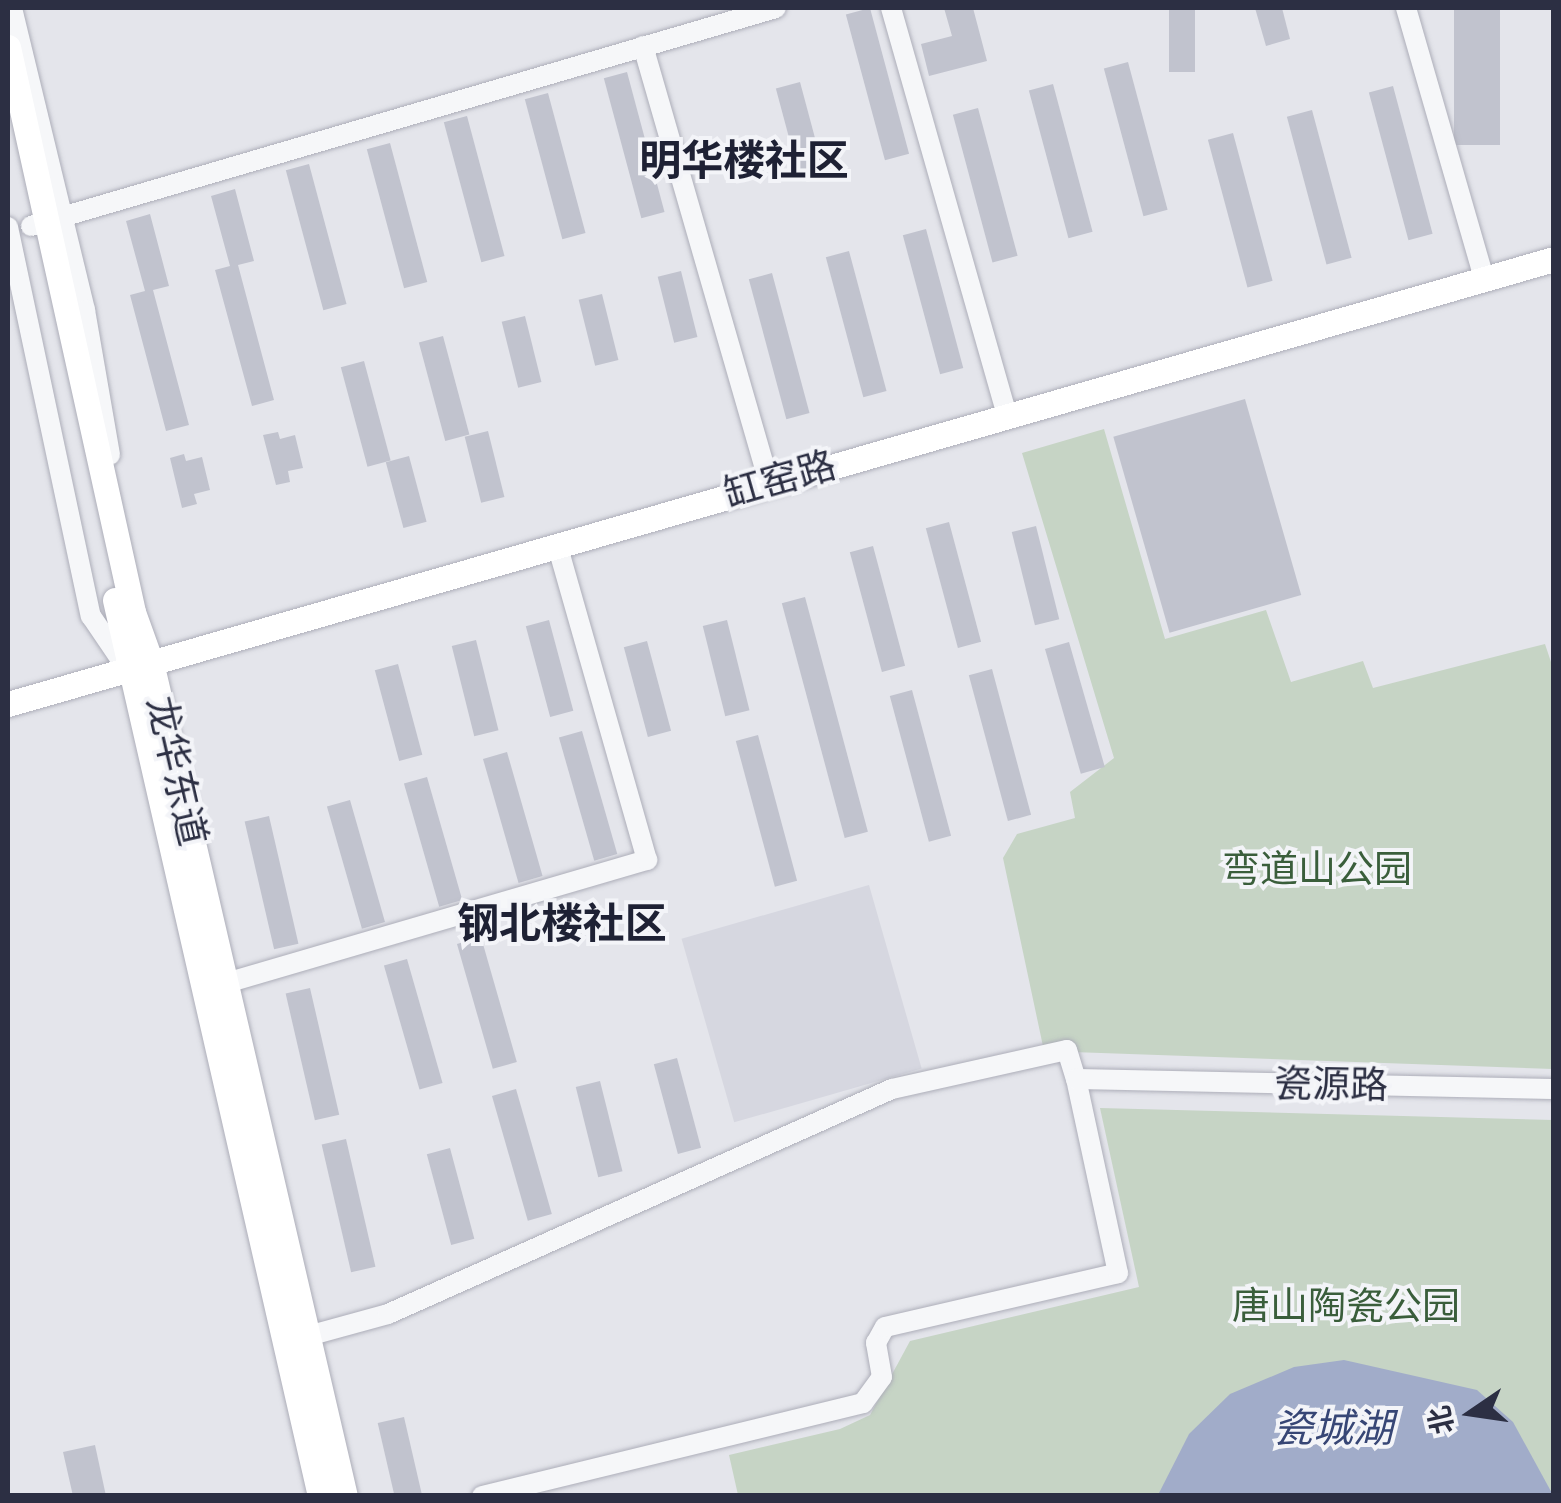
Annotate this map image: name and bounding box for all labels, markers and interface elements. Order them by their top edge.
district label: 明华楼社区 [639,137,849,187]
street label: 缸窑路 [719,442,841,518]
street label: 龙华东道 [137,692,215,850]
park label: 弯道山公园 [1222,847,1412,893]
district label: 钢北楼社区 [457,900,667,950]
street label: 瓷源路 [1274,1061,1388,1109]
park label: 唐山陶瓷公园 [1232,1284,1460,1330]
north arrow [1421,1363,1521,1463]
text: 北 [1422,1402,1461,1437]
water label: 瓷城湖 [1273,1405,1393,1453]

